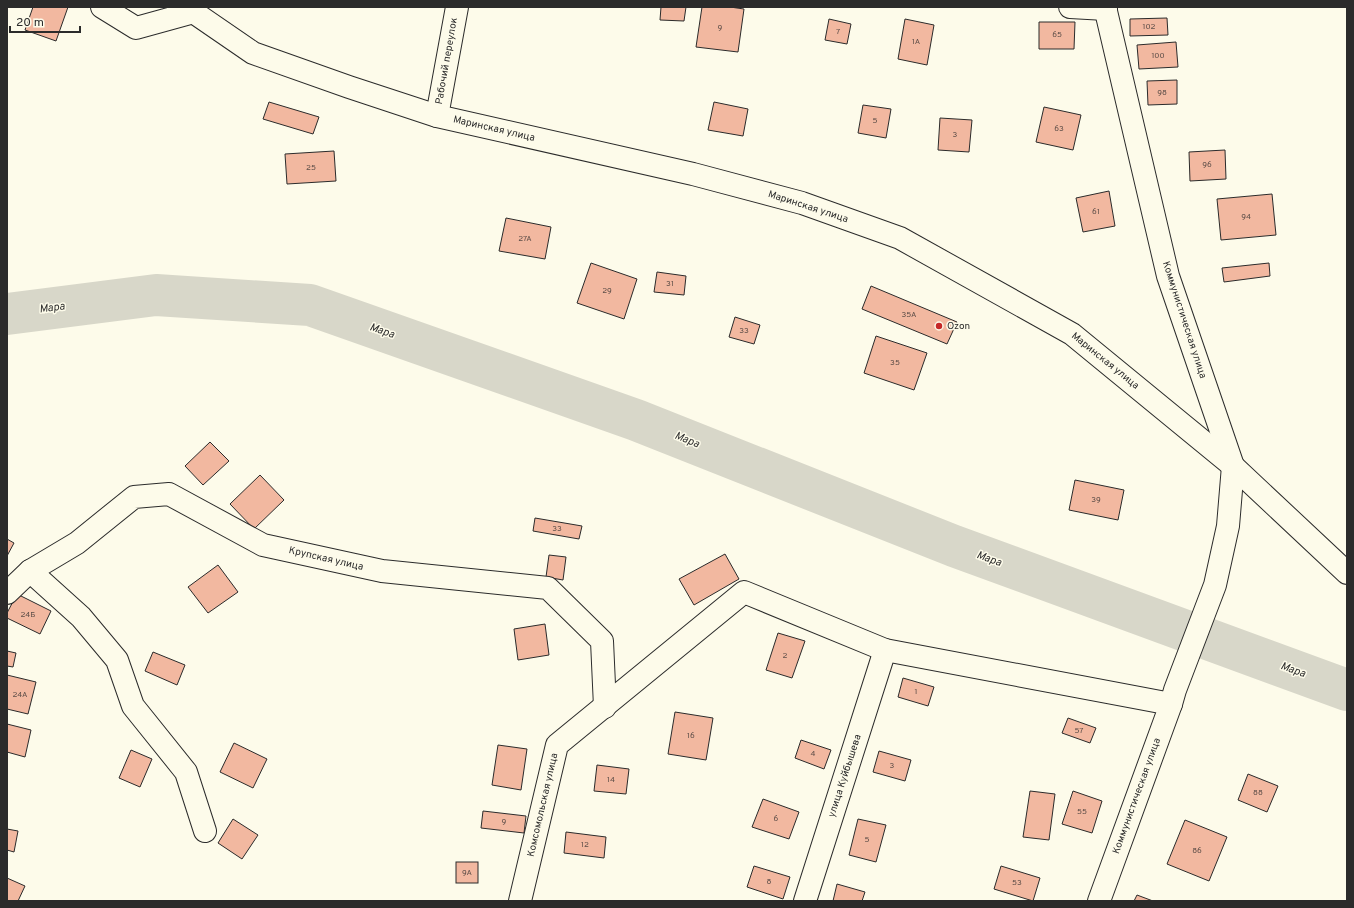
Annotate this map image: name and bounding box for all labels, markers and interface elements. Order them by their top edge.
scale bar [10,8,80,34]
text: 20 m [16,15,44,31]
street label: Рабочий переулок [433,16,461,105]
house number: 102 [1142,22,1156,32]
house number: 9 [718,23,723,33]
house number: 7 [836,27,840,37]
house number: 65 [1052,30,1062,40]
house number: 1А [912,37,921,47]
house number: 100 [1151,51,1165,61]
house number: 98 [1157,88,1167,98]
street label: Маринская улица [452,113,536,145]
house number: 5 [873,116,878,126]
house number: 63 [1054,124,1064,134]
house number: 3 [953,130,958,140]
house number: 96 [1202,160,1212,170]
house number: 25 [306,163,316,173]
street label: Маринская улица [766,188,850,226]
house number: 61 [1092,207,1100,217]
house number: 94 [1241,212,1251,222]
house number: 27А [518,234,532,244]
street label: Коммунистическая улица [1159,260,1209,380]
house number: 31 [666,279,674,289]
house number: 29 [602,286,612,296]
water label: Мара [38,299,66,317]
house number: 35А [901,310,917,320]
water label: Мара [368,320,397,342]
place label: Ozon [947,320,970,333]
marker: Ozon [934,321,944,331]
house number: 33 [739,326,749,336]
street label: Маринская улица [1068,330,1142,392]
house number: 35 [890,358,900,368]
water label: Мара [672,429,702,451]
house number: 39 [1091,495,1101,505]
house number: 33 [552,524,562,534]
street label: Крупская улица [287,544,365,574]
water label: Мара [975,548,1004,570]
house number: 24Б [20,610,36,620]
house number: 2 [783,651,788,661]
water label: Мара [1279,659,1308,681]
house number: 1 [915,687,917,697]
house number: 24А [12,690,28,700]
house number: 57 [1074,726,1084,736]
house number: 16 [687,731,695,741]
street label: улица Куйбышева [825,733,865,819]
street label: Коммунистическая улица [1110,736,1164,856]
house number: 4 [811,749,816,759]
street label: Комсомольская улица [525,752,561,858]
house number: 3 [890,761,895,771]
house number: 14 [607,775,615,785]
house number: 88 [1253,788,1263,798]
house number: 55 [1077,807,1087,817]
house number: 6 [774,814,779,824]
house number: 9 [502,817,507,827]
house number: 5 [865,835,870,845]
house number: 12 [581,840,589,850]
house number: 86 [1192,846,1202,856]
house number: 9А [462,868,473,878]
house number: 8 [767,877,772,887]
house number: 53 [1012,878,1022,888]

